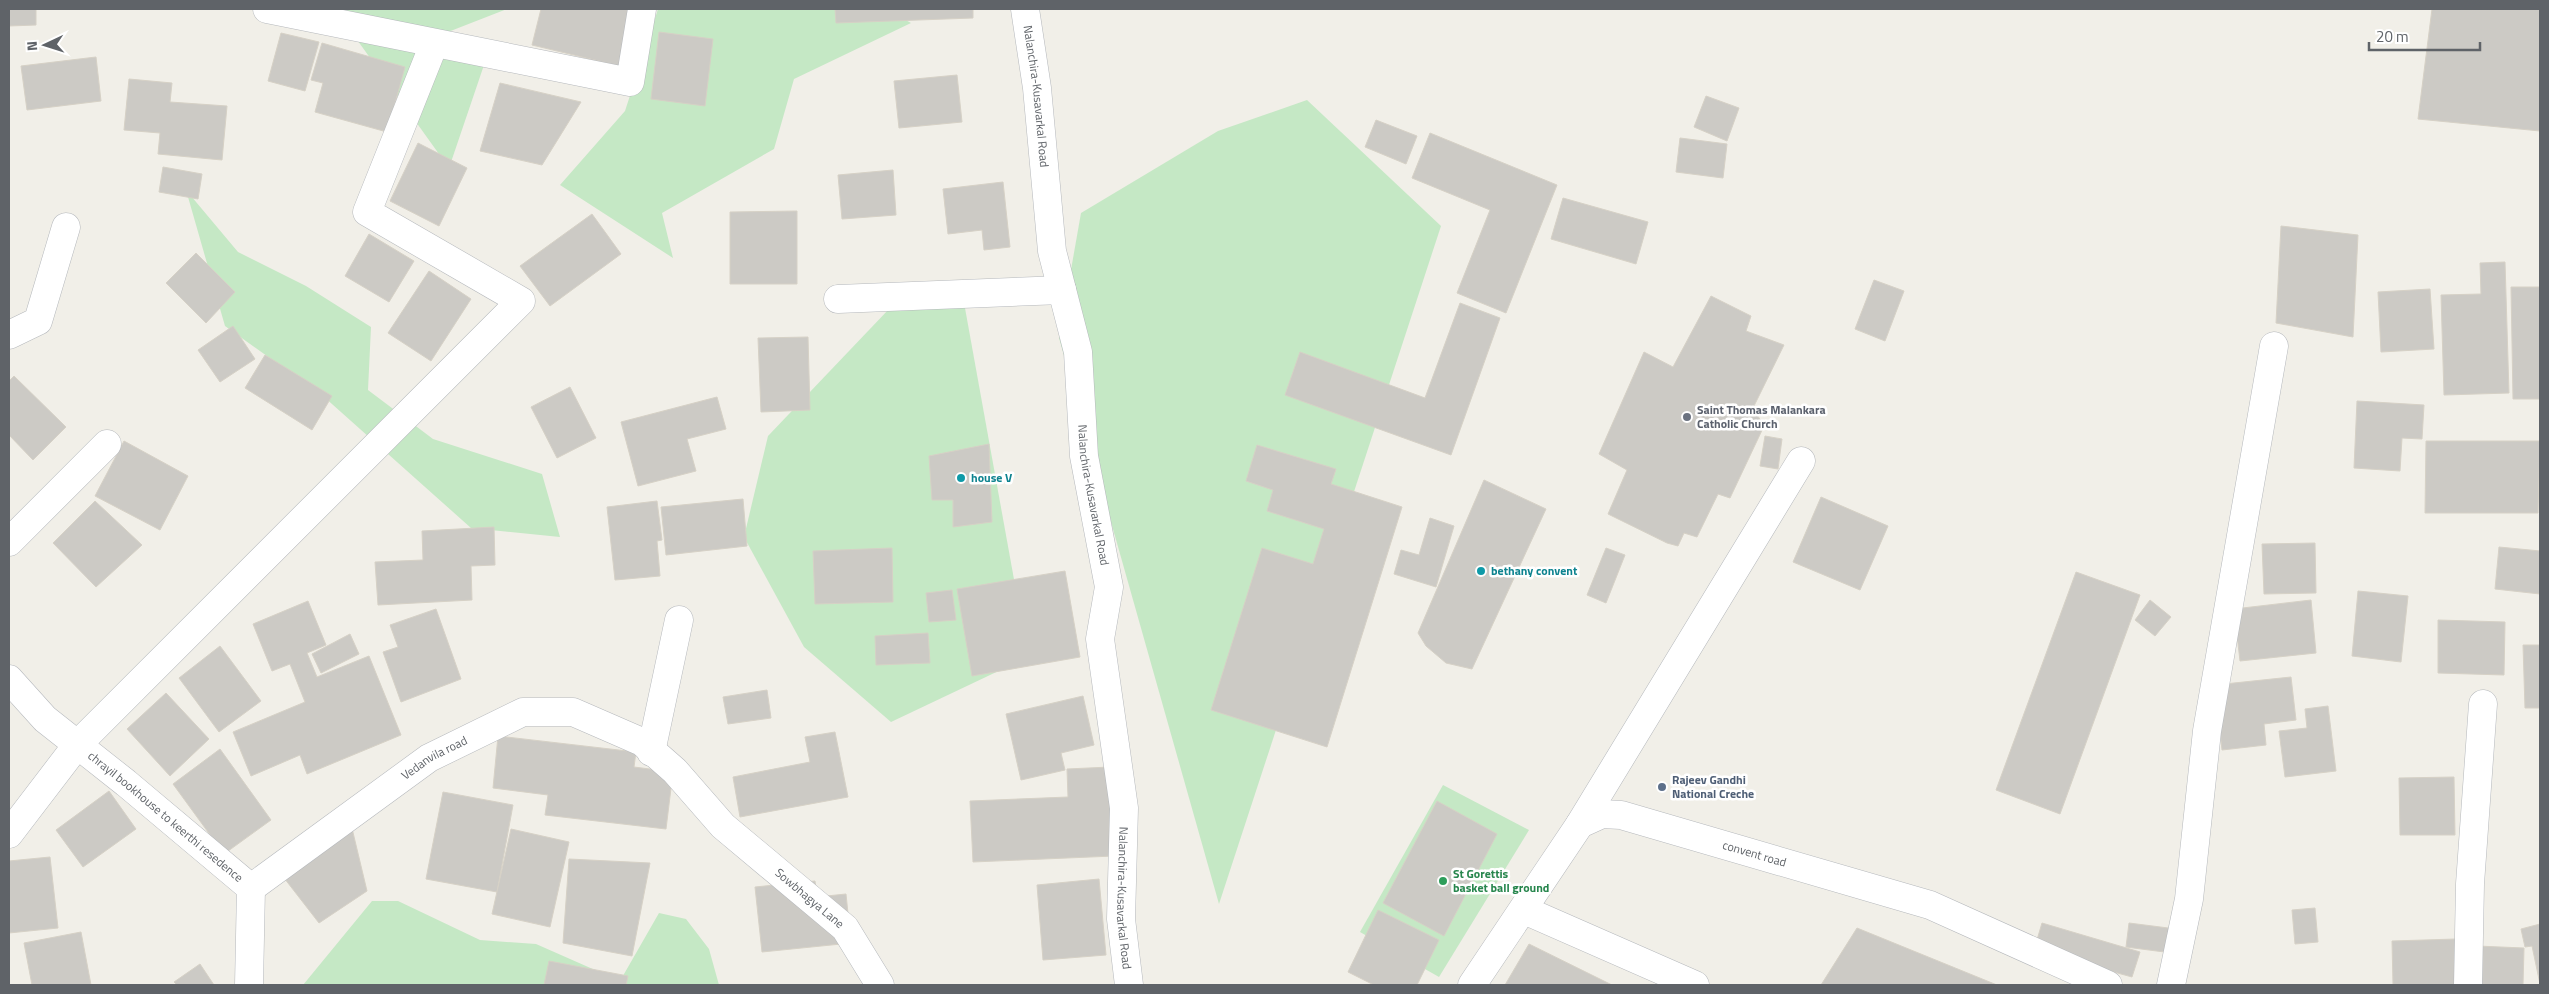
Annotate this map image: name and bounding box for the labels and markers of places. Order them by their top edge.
place label: Saint Thomas Malankara Catholic Church [1697,400,1826,433]
marker: Saint Thomas Malankara Catholic Church [1681,411,1693,423]
place label: house V [971,468,1013,487]
marker: house V [955,472,967,484]
place label: bethany convent [1491,561,1578,580]
marker: bethany convent [1475,565,1487,577]
place label: Rajeev Gandhi National Creche [1672,770,1754,803]
marker: Rajeev Gandhi National Creche [1656,781,1668,793]
place label: St Gorettis basket ball ground [1453,864,1549,897]
marker: St Gorettis basket ball ground [1437,875,1449,887]

